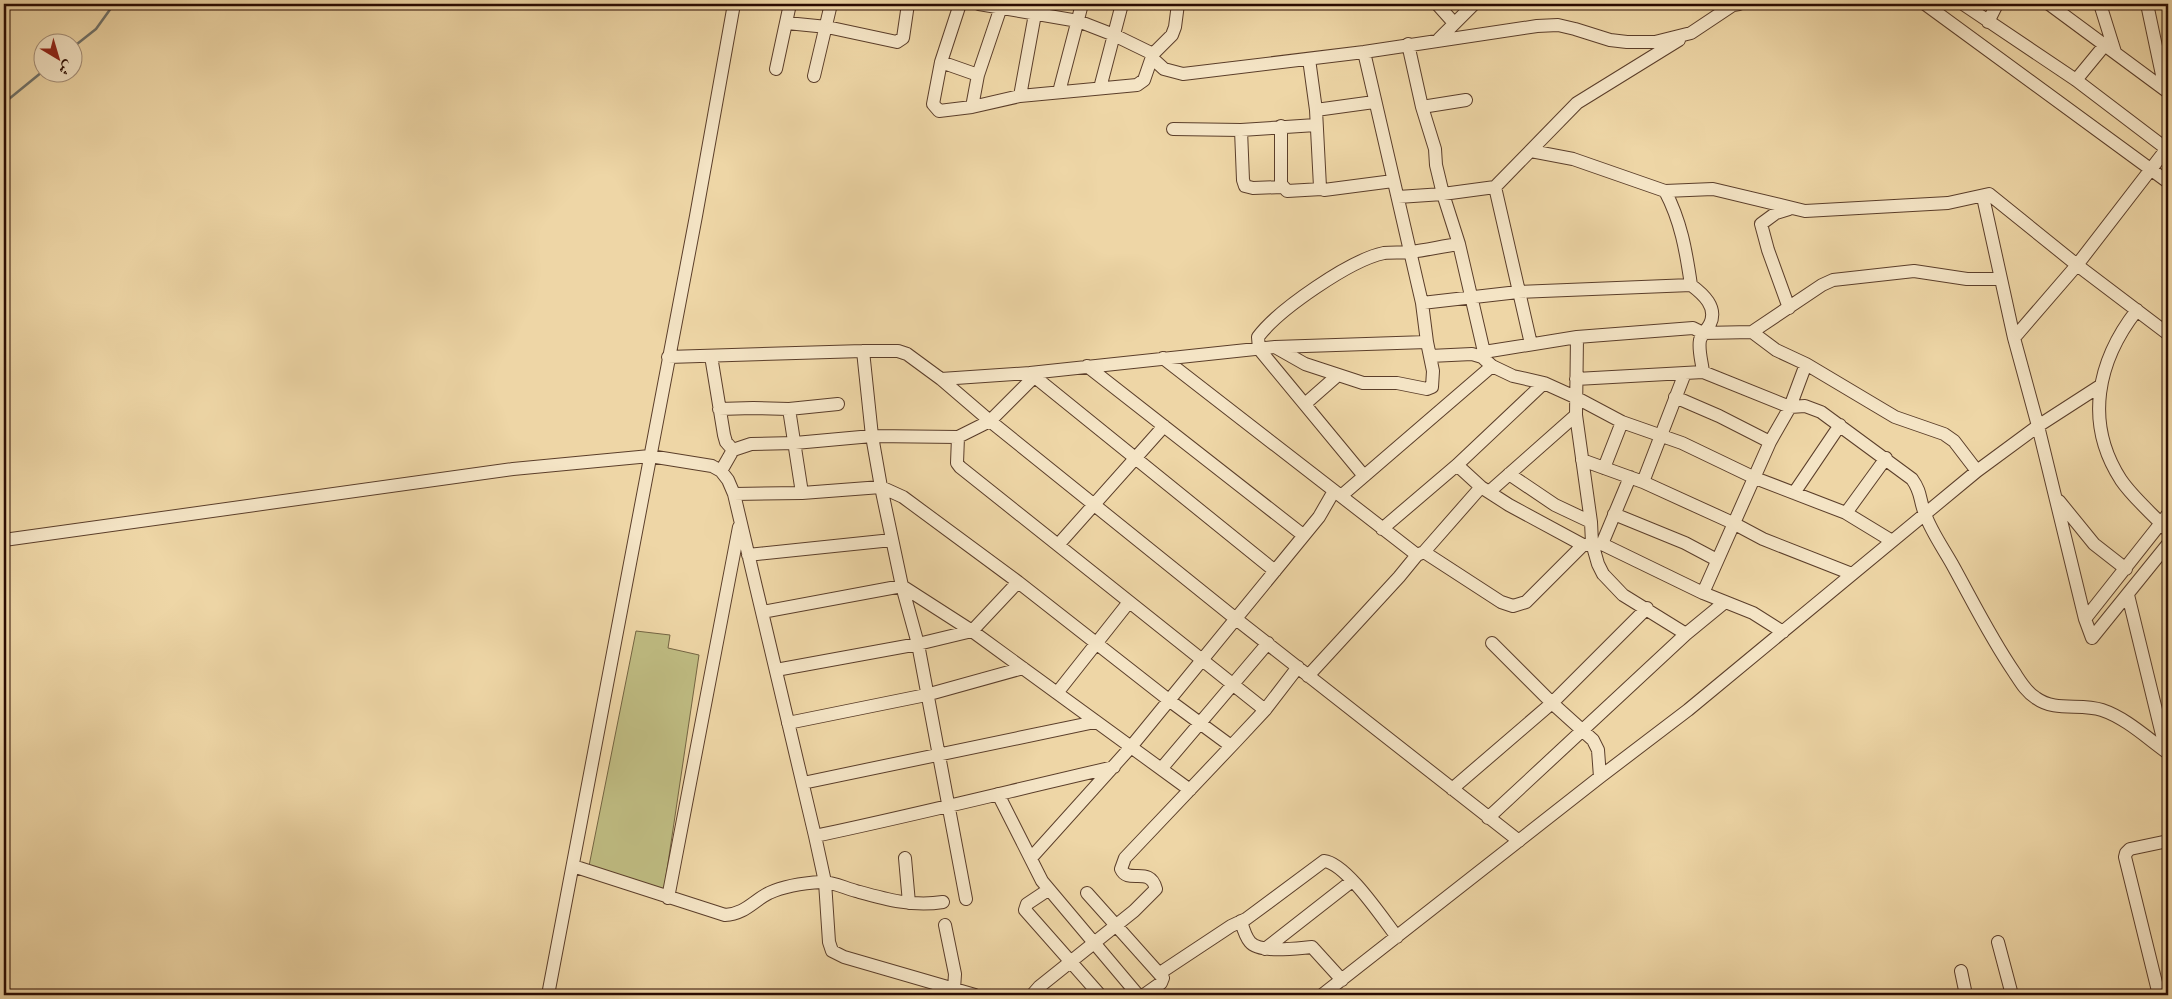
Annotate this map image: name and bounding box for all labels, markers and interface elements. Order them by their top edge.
north arrow [32,32,82,82]
text: ش [53,55,76,79]

